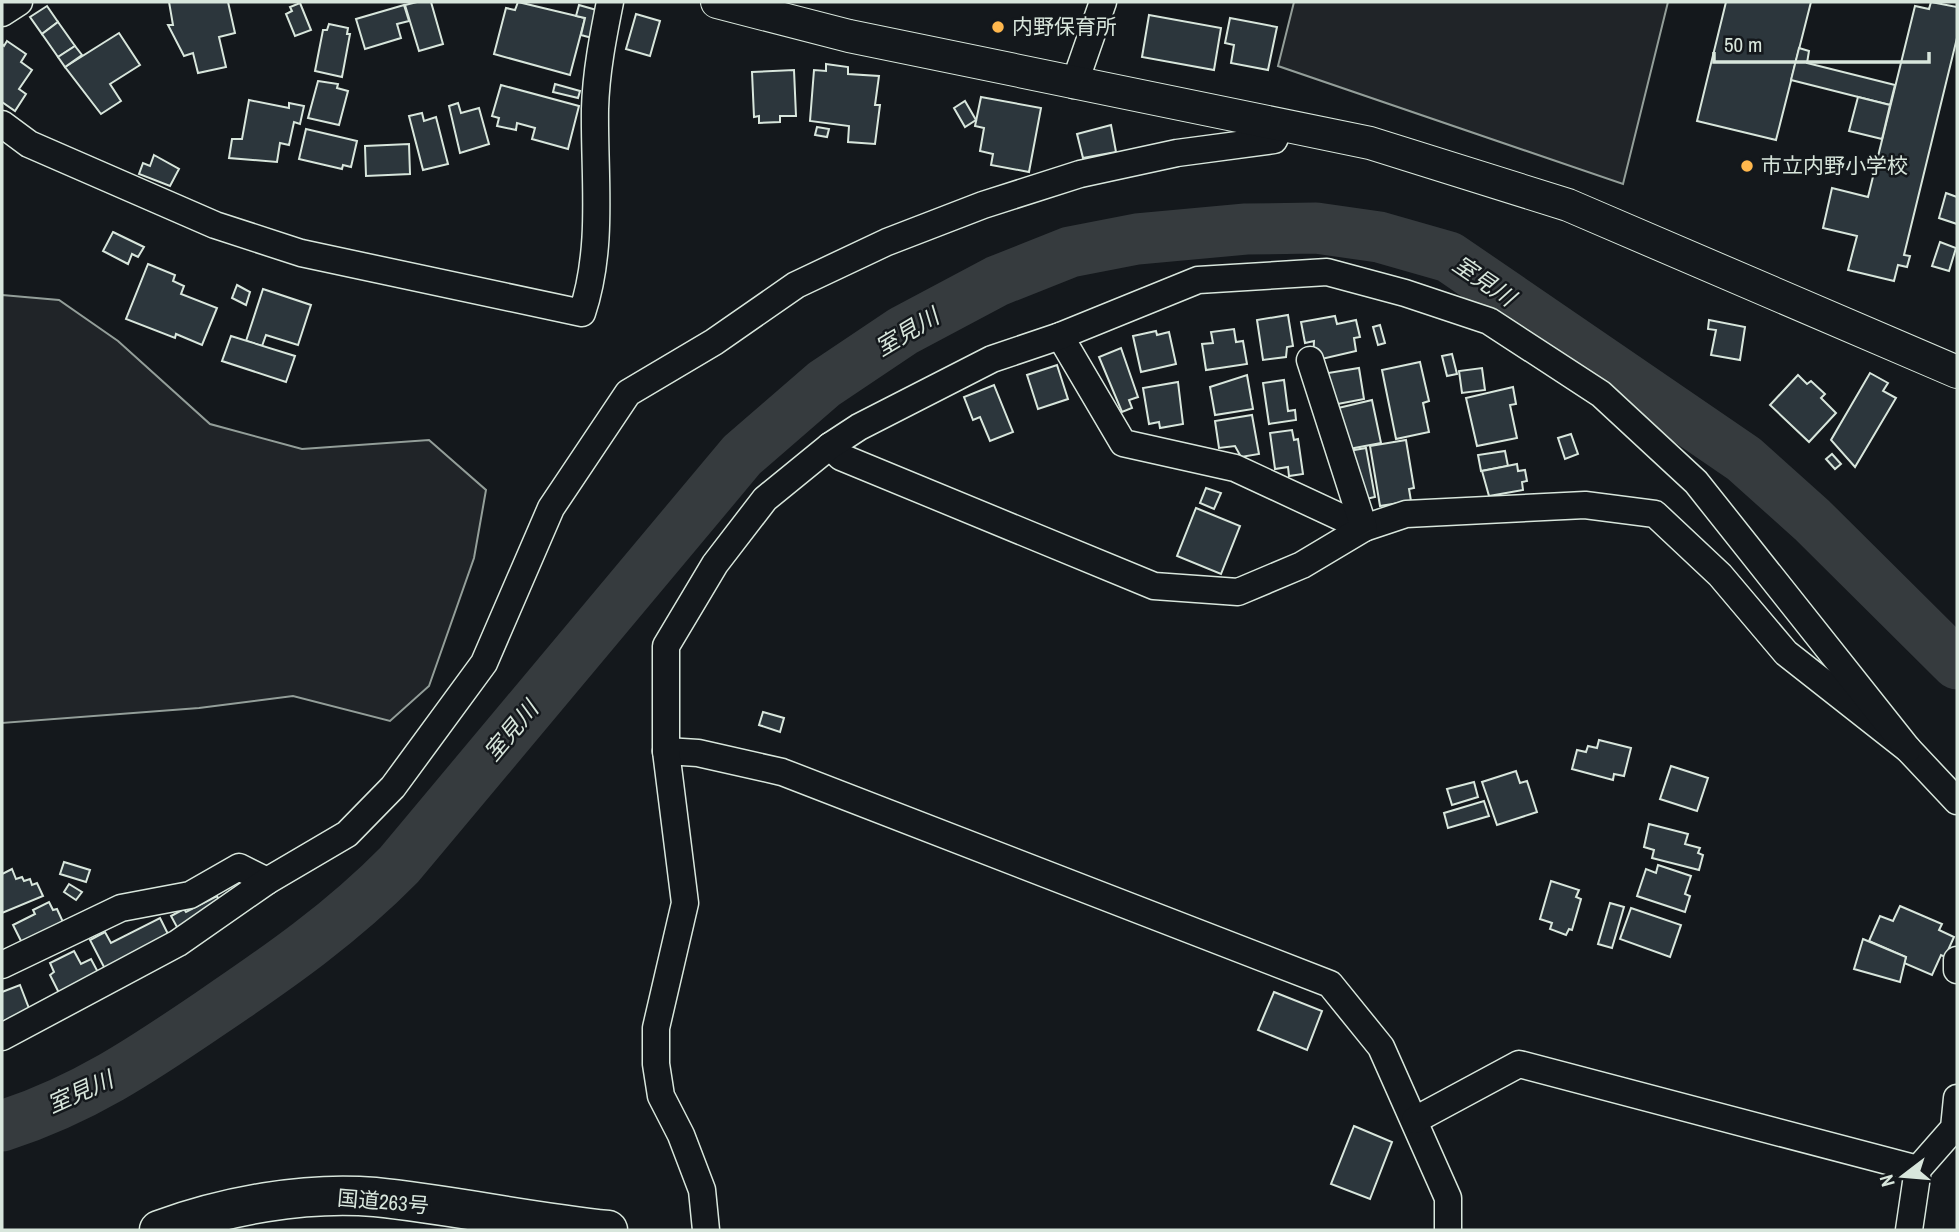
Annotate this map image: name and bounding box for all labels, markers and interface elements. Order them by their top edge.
place label: 内野保育所 [1012,12,1117,41]
marker: 内野保育所 [990,19,1006,35]
scale bar [1714,21,1929,65]
text: 50 m [1724,30,1762,59]
place label: 市立内野小学校 [1761,151,1908,180]
marker: 市立内野小学校 [1739,158,1755,174]
water label: 室見川 [1447,248,1524,314]
water label: 室見川 [869,299,947,363]
water label: 室見川 [477,692,547,767]
water label: 室見川 [42,1062,120,1120]
north arrow [1868,1141,1938,1211]
text: N [1873,1172,1901,1190]
street label: 国道263号 [336,1183,430,1220]

